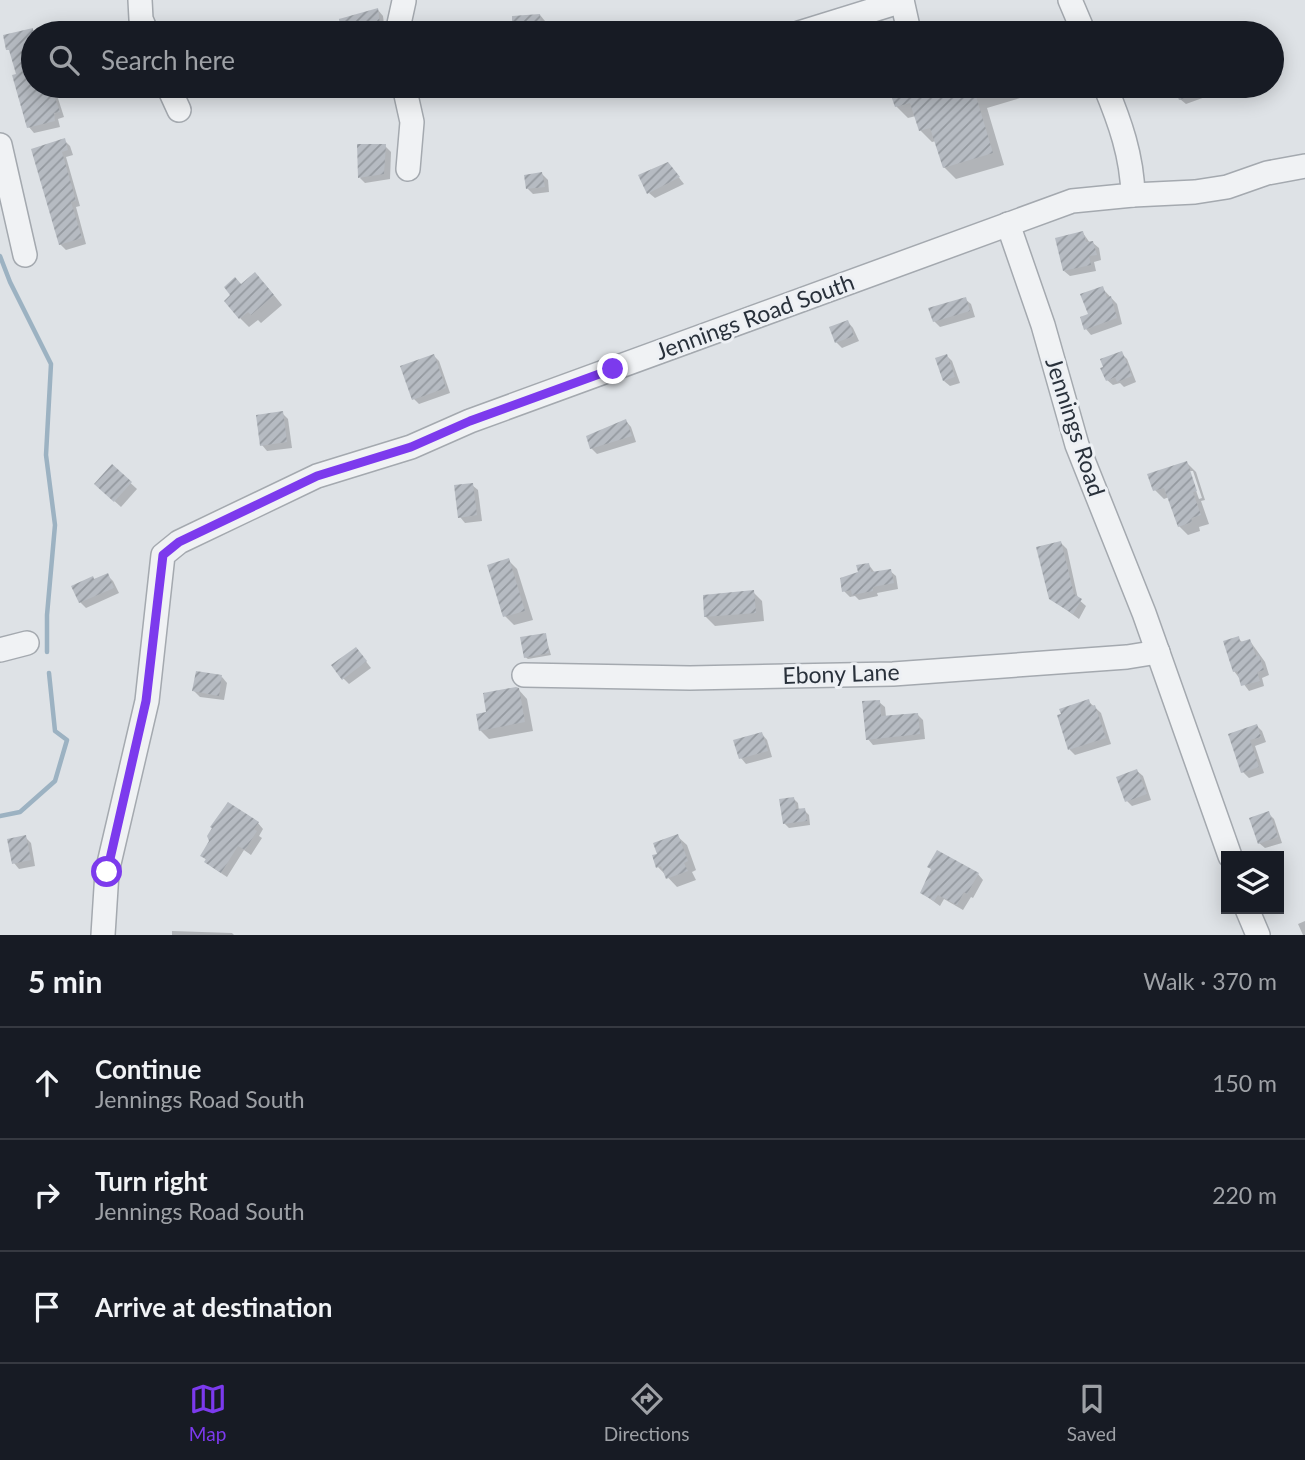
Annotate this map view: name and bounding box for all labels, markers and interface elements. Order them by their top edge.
search box [21,21,1284,98]
icon: search [45,41,83,79]
text: Search here [101,44,235,76]
street label: Jennings Road South [651,267,858,365]
route end [597,353,628,384]
street label: Jennings Road [1040,354,1112,500]
street label: Ebony Lane [782,657,900,689]
map controls [1221,851,1284,914]
button: layers [1221,851,1284,914]
route start [91,856,122,887]
text: 5 min [28,963,102,999]
text: Walk · 370 m [1143,967,1277,995]
text: Continue [95,1053,201,1085]
icon: ahead [28,1064,66,1102]
text: 150 m [1212,1069,1277,1097]
text: Jennings Road South [95,1085,305,1113]
text: Turn right [95,1165,208,1197]
icon: right [28,1176,66,1214]
text: 220 m [1212,1181,1277,1209]
text: Jennings Road South [95,1197,305,1225]
icon: arrive [28,1288,66,1326]
text: Arrive at destination [95,1291,332,1323]
tab: Map [189,1380,227,1445]
tab: Directions [604,1380,690,1445]
tab: Saved [1067,1380,1116,1445]

